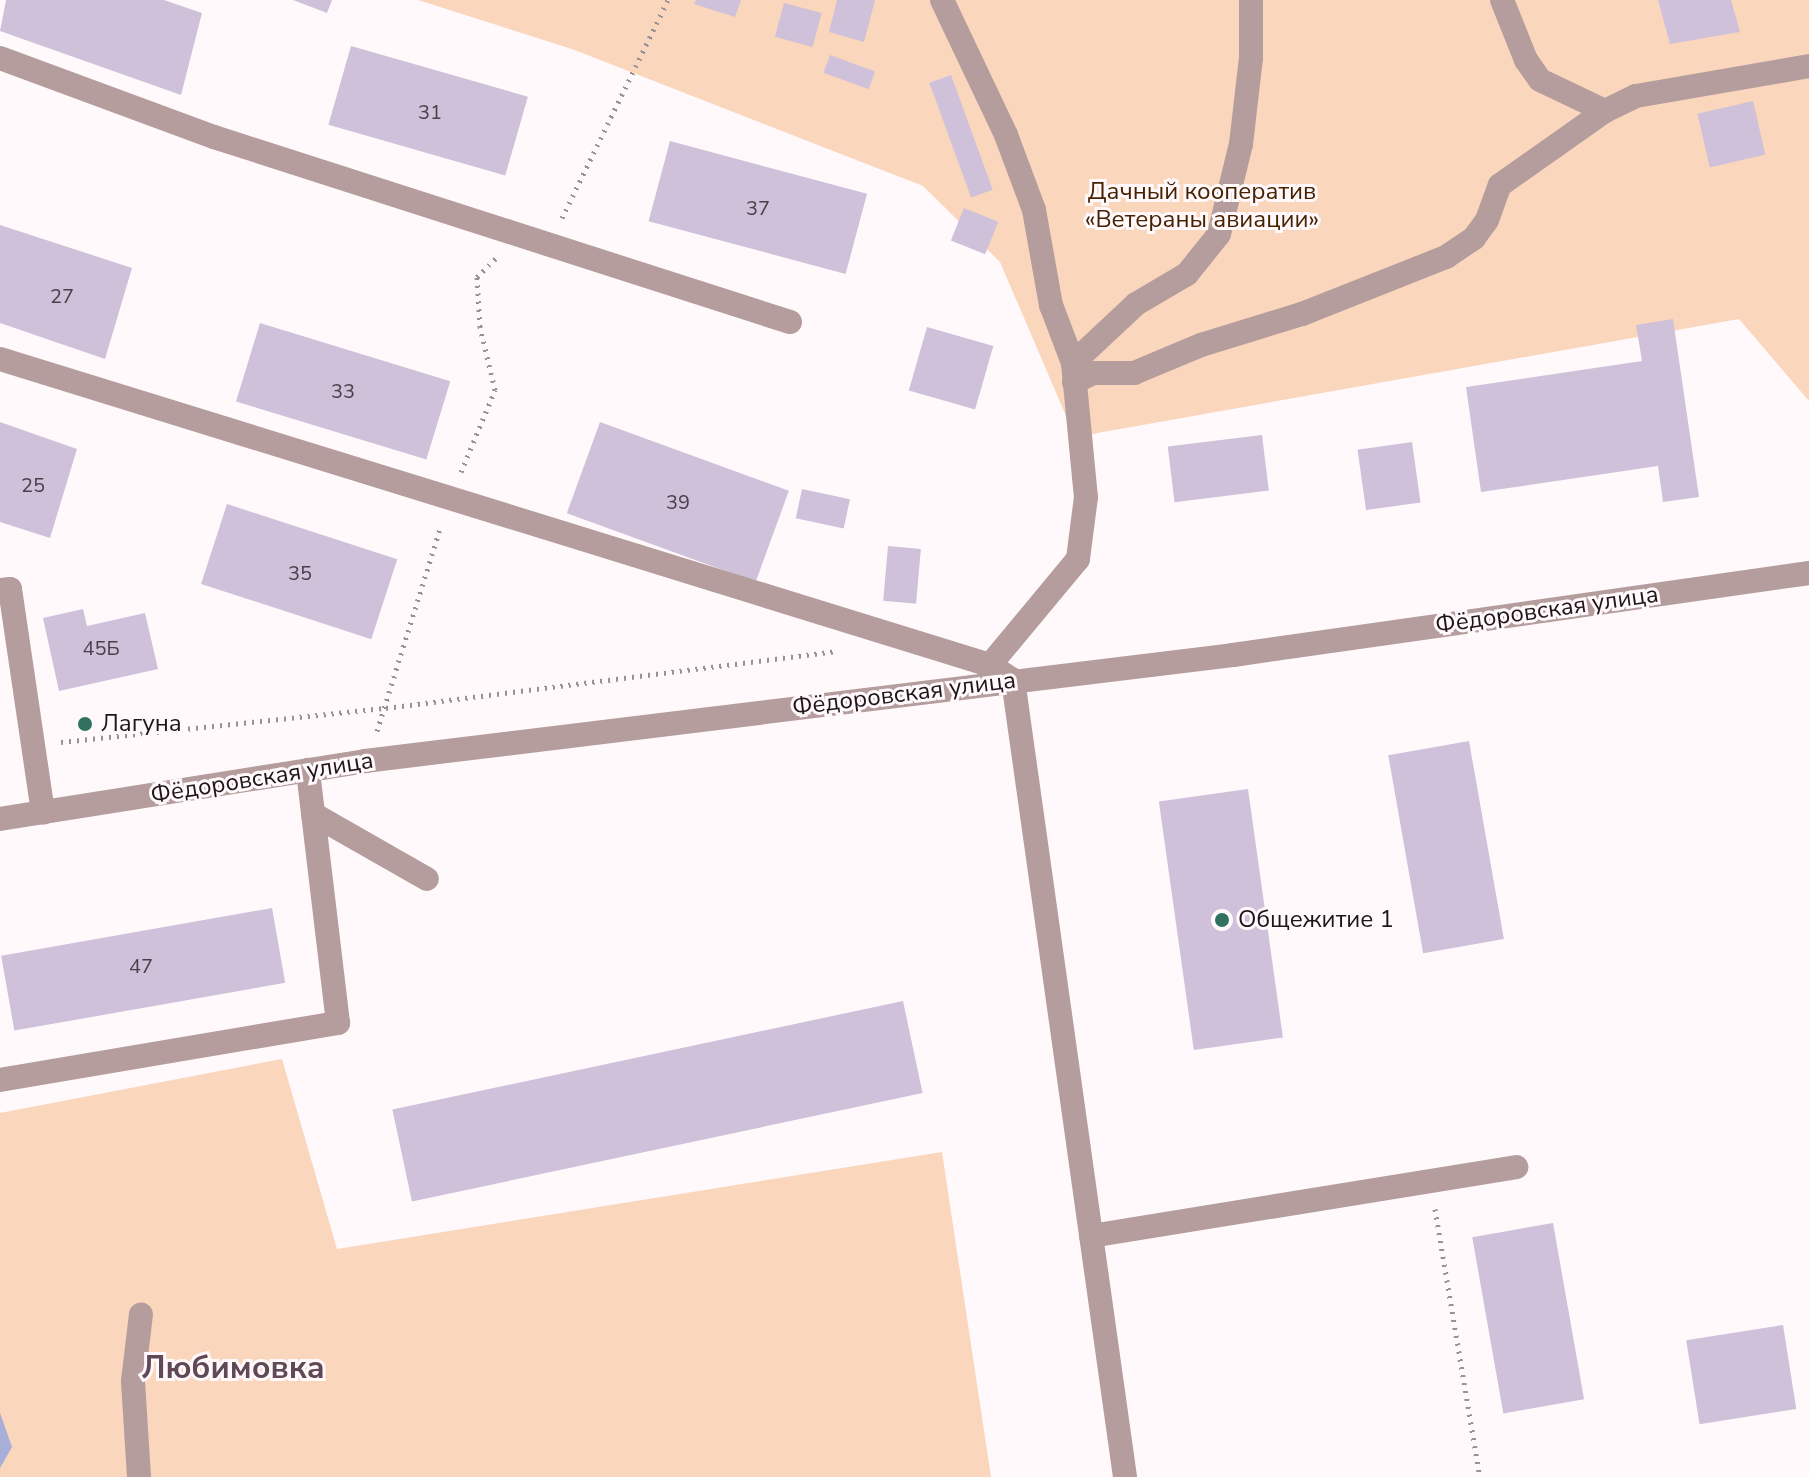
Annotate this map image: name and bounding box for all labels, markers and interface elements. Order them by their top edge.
house number: 31 [418,100,442,124]
park label: Дачный кооператив «Ветераны авиации» [1085,178,1319,234]
house number: 37 [746,196,770,220]
house number: 27 [50,284,74,308]
house number: 33 [331,379,355,403]
house number: 25 [21,473,45,497]
house number: 39 [666,490,690,514]
house number: 35 [288,561,312,585]
street label: Фёдоровская улица [1434,580,1660,640]
house number: 45Б [82,636,120,660]
street label: Фёдоровская улица [791,666,1017,722]
place label: Лагуна [101,710,182,738]
marker: Лагуна [76,715,94,733]
street label: Фёдоровская улица [149,746,375,810]
place label: Общежитие 1 [1238,906,1394,934]
marker: Общежитие 1 [1213,911,1231,929]
house number: 47 [129,954,153,978]
district label: Любимовка [141,1349,325,1387]

